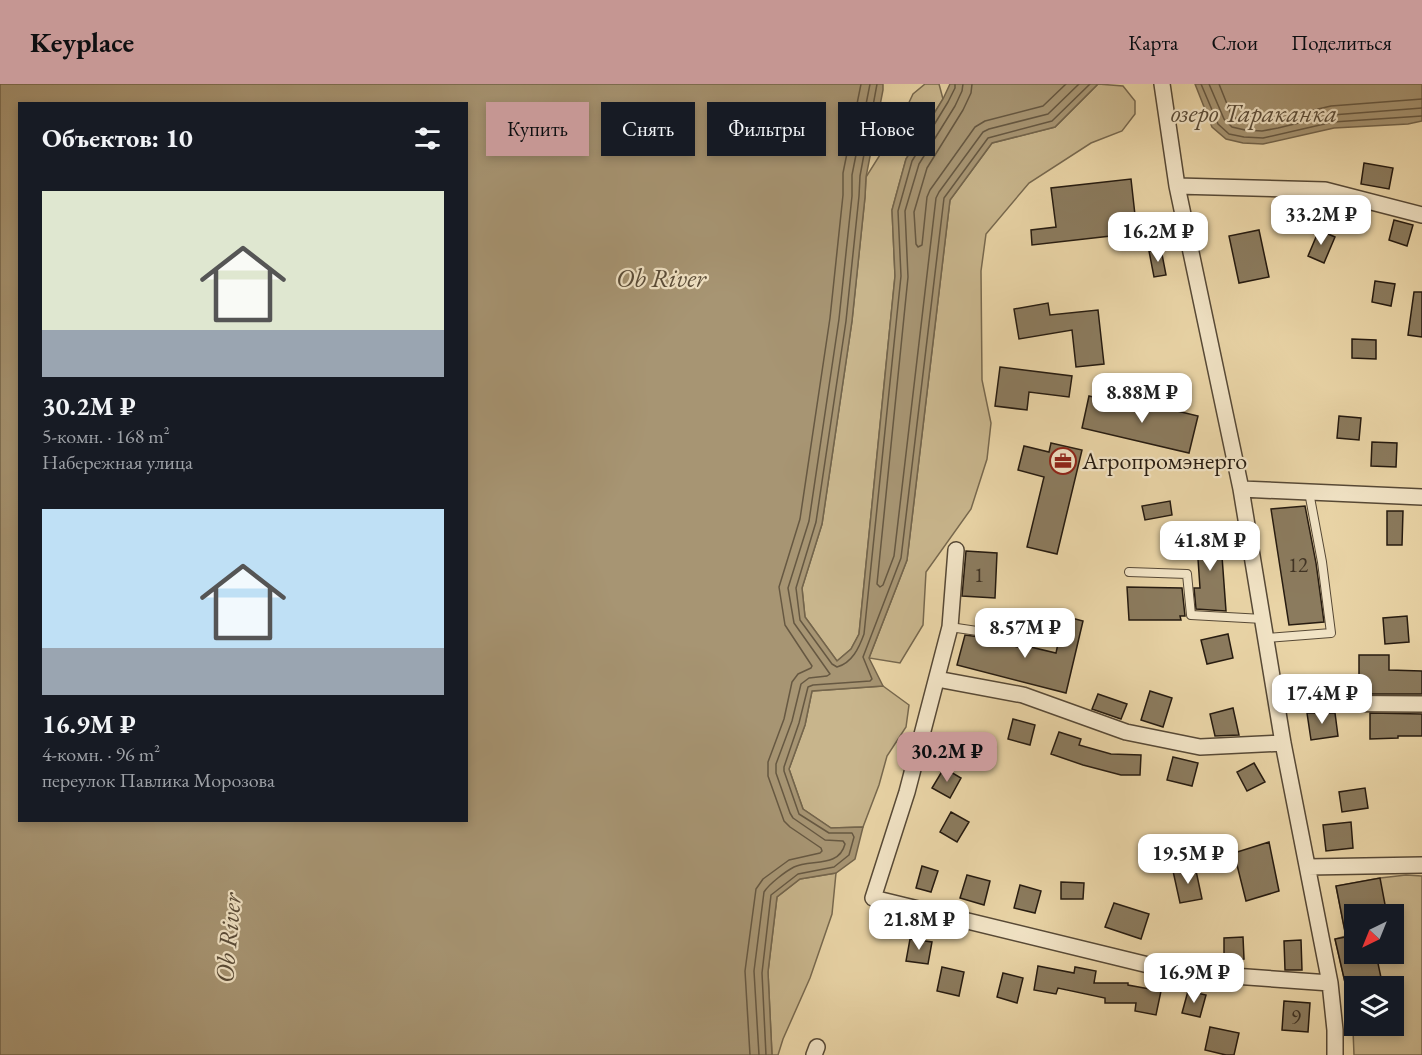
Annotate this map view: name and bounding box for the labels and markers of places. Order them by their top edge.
pin: 33.2M ₽ [1266,195,1376,246]
pin: 16.2M ₽ [1103,212,1213,263]
pin: 8.88M ₽ [1087,373,1197,424]
place label: Агропромэнерго [1081,445,1247,476]
office icon: Агропромэнерго [1048,446,1078,476]
pin: 41.8M ₽ [1155,521,1265,572]
pin: 8.57M ₽ [970,608,1080,659]
pin: 17.4M ₽ [1267,674,1377,725]
pin: 30.2M ₽ [892,732,1002,783]
pin: 19.5M ₽ [1133,834,1243,885]
pin: 21.8M ₽ [864,900,974,951]
pin: 16.9M ₽ [1139,953,1249,1004]

